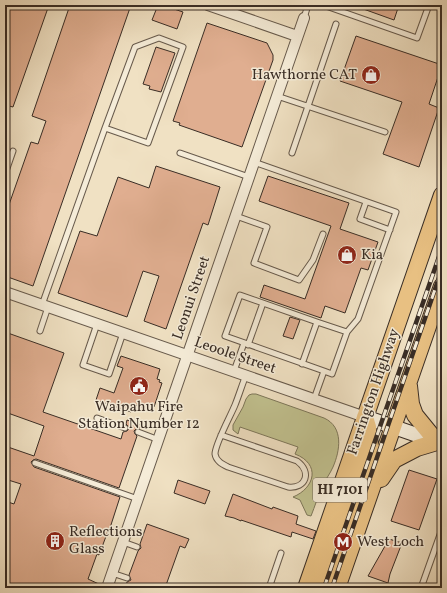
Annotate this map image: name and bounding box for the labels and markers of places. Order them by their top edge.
shop icon: Hawthorne CAT [360,64,382,86]
place label: Hawthorne CAT [252,65,357,86]
shop icon: Kia [336,244,358,266]
place label: Kia [361,245,383,266]
public building icon: Waipahu Fire Station Number 12 [128,375,150,397]
place label: Waipahu Fire Station Number 12 [78,397,200,435]
place label: Reflections Glass [69,522,142,560]
building icon: Reflections Glass [44,530,66,552]
metro station icon: West Loch [332,531,354,553]
place label: West Loch [357,532,424,553]

